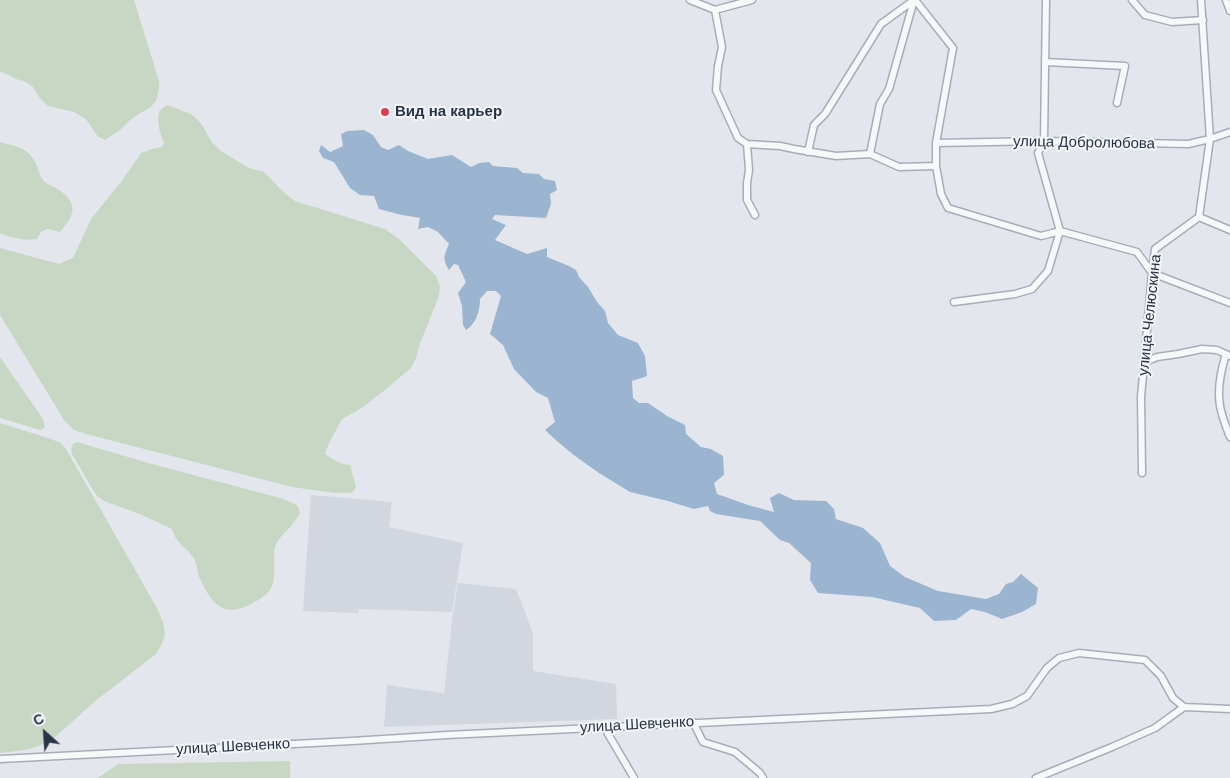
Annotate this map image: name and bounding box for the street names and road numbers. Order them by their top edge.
street label: улица Добролюбова [1013,133,1155,153]
street label: улица Челюскина [1135,253,1165,377]
street label: улица Шевченко [579,713,695,737]
street label: улица Шевченко [175,735,291,759]

